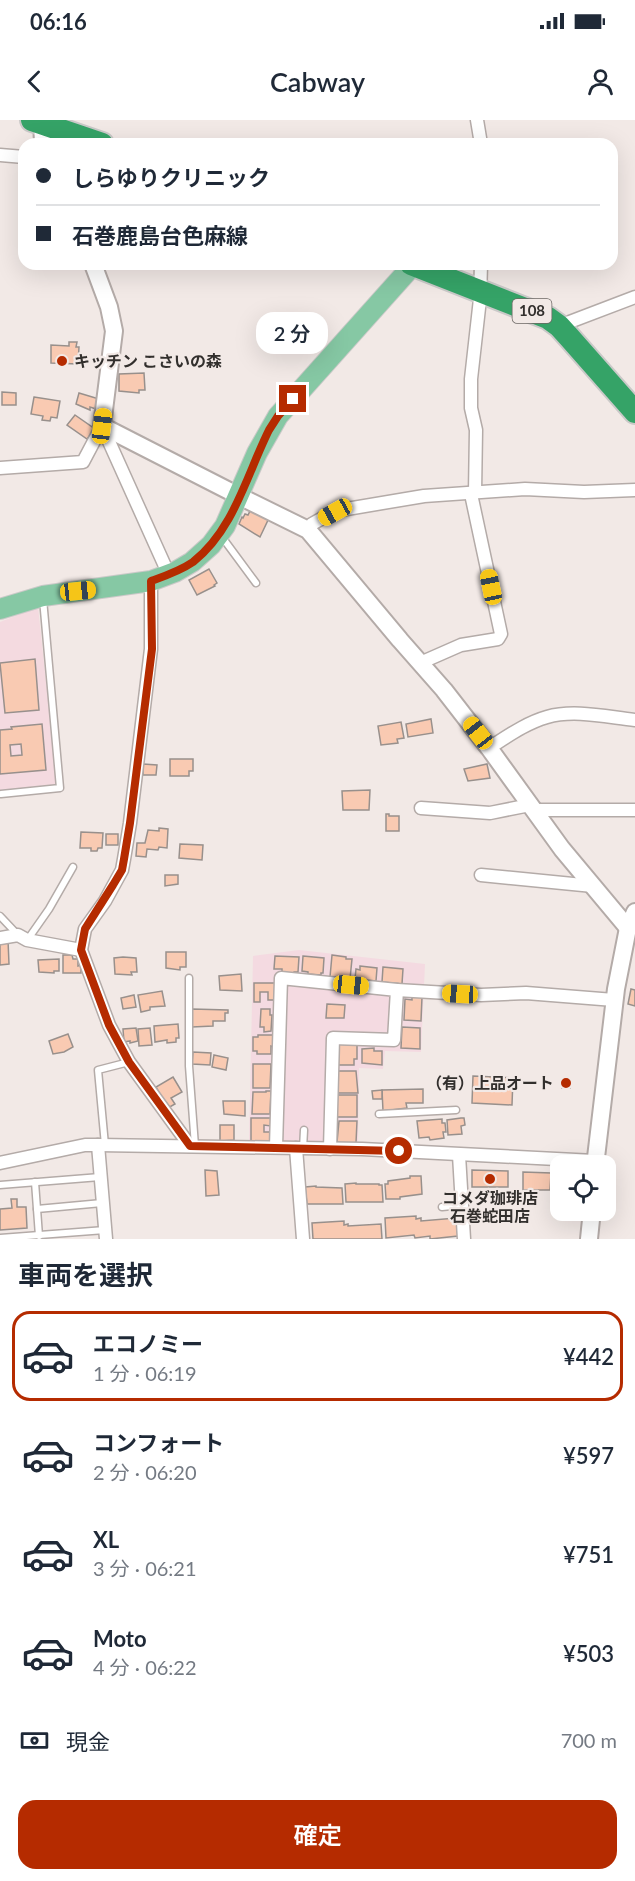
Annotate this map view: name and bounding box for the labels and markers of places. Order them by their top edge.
place label: キッチン こさいの森 [74,351,222,370]
marker: キッチン こさいの森 [55,354,69,368]
place label: （有）上品オート [426,1073,554,1092]
marker: （有）上品オート [559,1076,573,1090]
marker: コメダ珈琲店 石巻蛇田店 [483,1172,497,1186]
place label: コメダ珈琲店 石巻蛇田店 [442,1188,538,1225]

